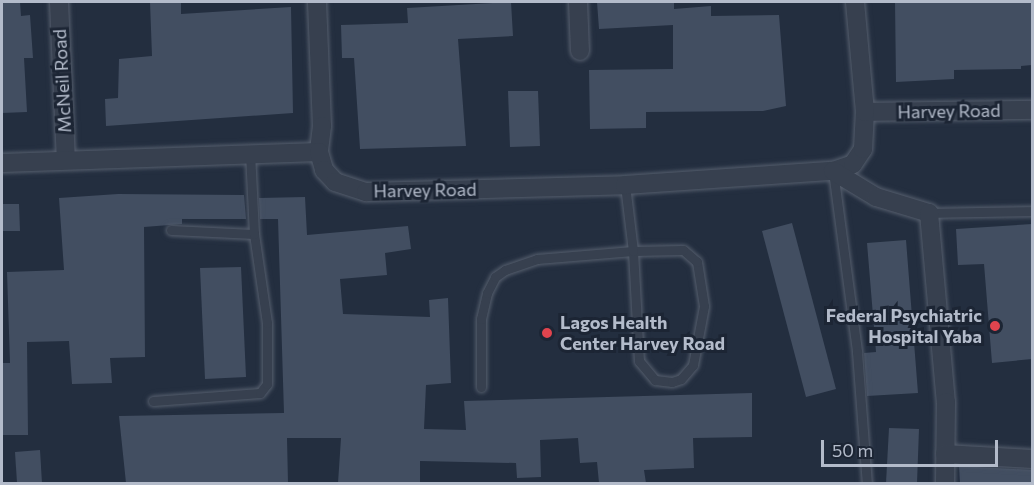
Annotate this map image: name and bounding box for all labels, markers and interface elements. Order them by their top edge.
street label: McNeil Road [48,29,76,133]
street label: Harvey Road [897,99,1001,123]
street label: Harvey Road [373,178,477,202]
place label: Federal Psychiatric Hospital Yaba [826,305,982,348]
place label: Lagos Health Center Harvey Road [560,312,725,354]
marker: Federal Psychiatric Hospital Yaba [986,317,1004,335]
marker: Lagos Health Center Harvey Road [538,324,556,342]
scale bar [824,428,1001,466]
text: 50 m [832,439,873,461]

